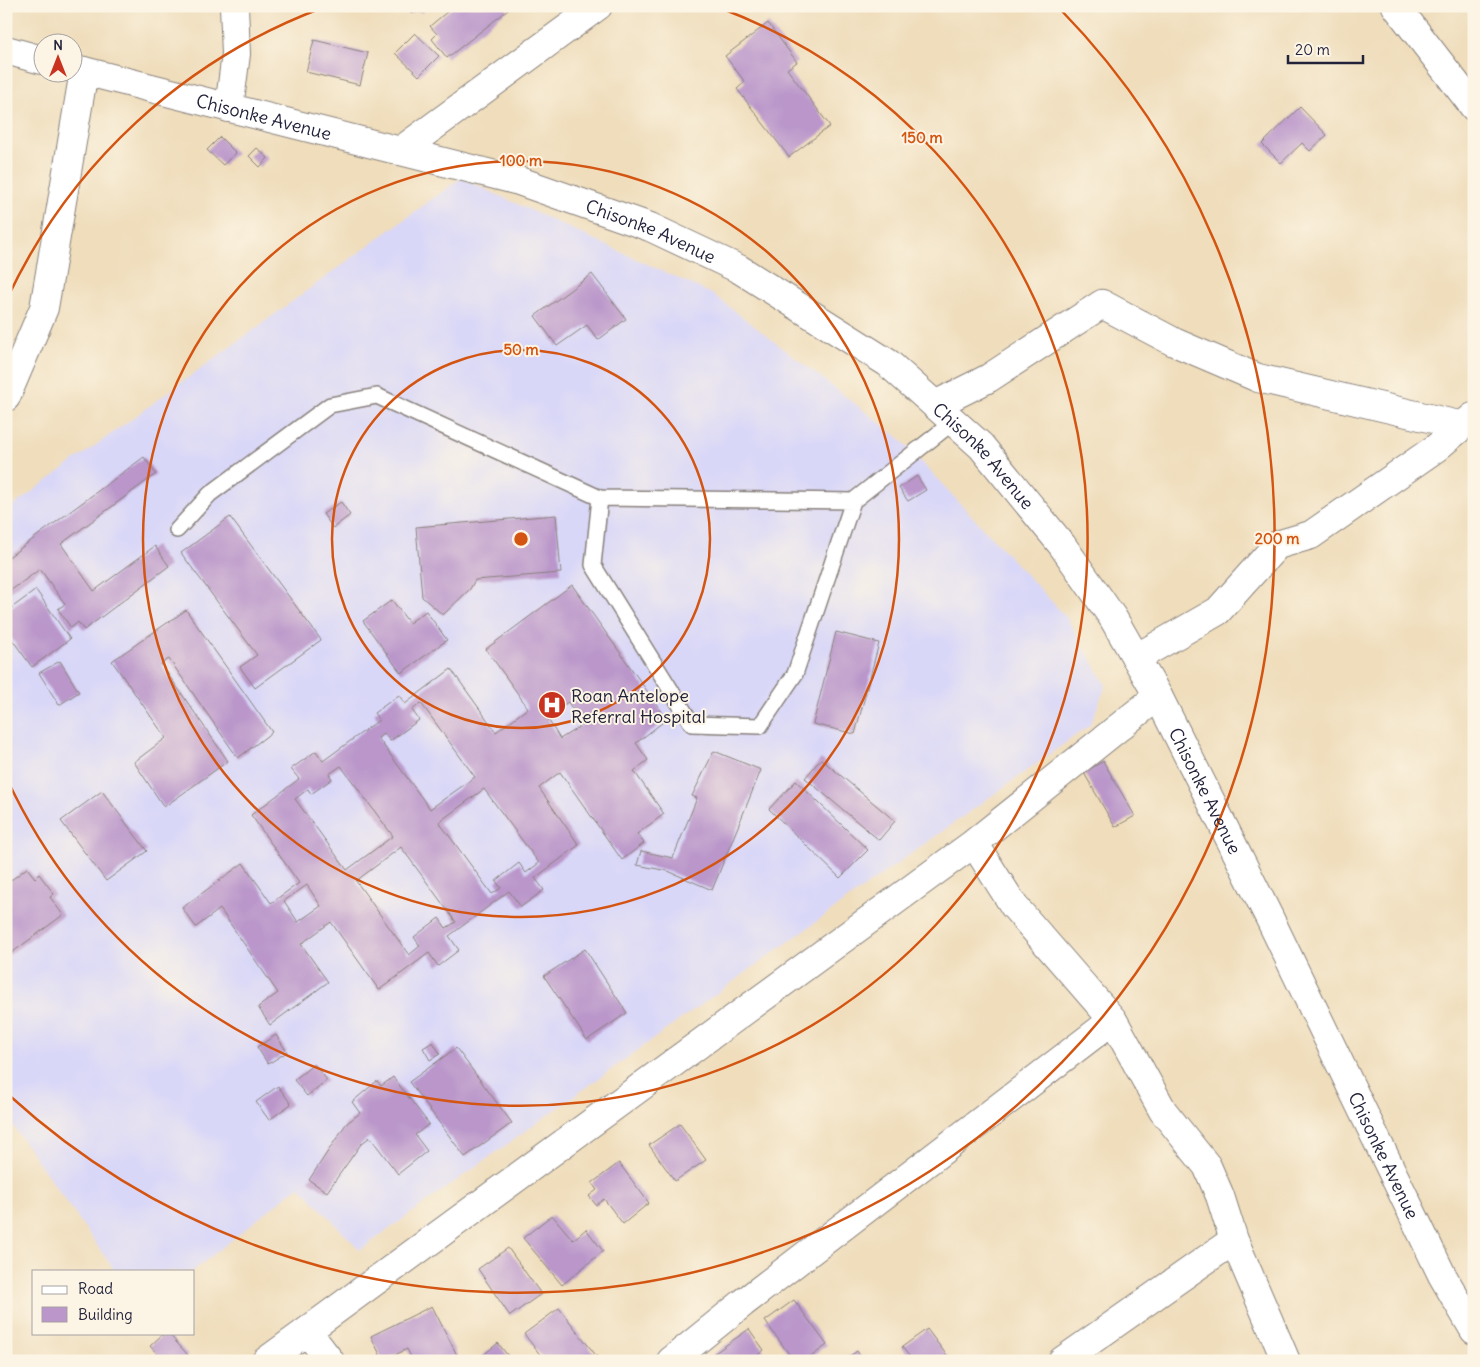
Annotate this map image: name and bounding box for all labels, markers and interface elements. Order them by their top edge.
north arrow [32,32,82,82]
scale bar [1288,32,1362,64]
text: N [53,36,63,54]
text: 20 m [1295,40,1330,59]
street label: Chisonke Avenue [194,88,334,145]
text: 150 m [901,128,943,147]
text: 100 m [500,151,542,170]
street label: Chisonke Avenue [583,194,719,268]
text: 50 m [503,340,539,359]
street label: Chisonke Avenue [928,397,1039,514]
text: 200 m [1255,529,1299,548]
centre of rings [512,530,530,548]
place label: Roan Antelope Referral Hospital [571,684,706,728]
hospital icon: Roan Antelope Referral Hospital [537,690,567,720]
street label: Chisonke Avenue [1164,724,1247,858]
street label: Chisonke Avenue [1344,1088,1425,1223]
legend [32,1270,195,1334]
text: Road [78,1279,113,1298]
text: Building [78,1305,133,1324]

